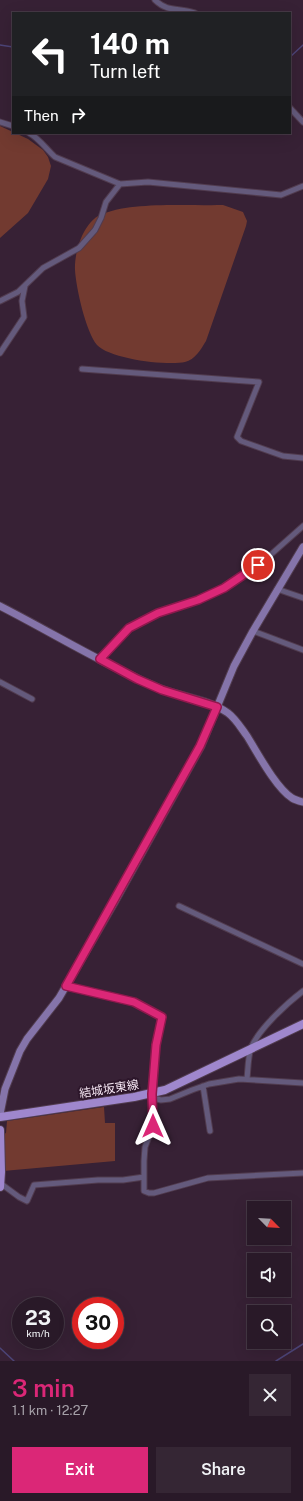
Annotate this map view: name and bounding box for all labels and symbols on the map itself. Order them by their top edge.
pin [241,548,275,582]
street label: 結城坂東線 [78,1077,140,1101]
position arrow [132,1105,174,1147]
north arrow [247,1201,291,1245]
speed limit sign: 30 [72,1297,124,1349]

